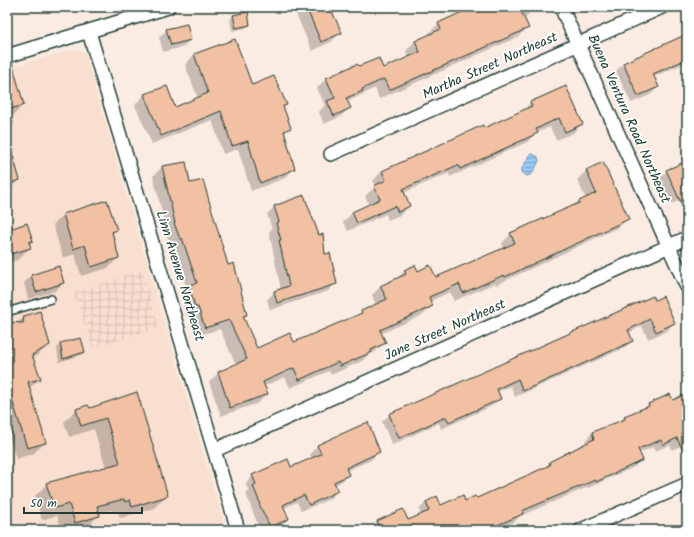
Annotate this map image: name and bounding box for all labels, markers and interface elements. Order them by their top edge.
street label: Martha Street Northeast [419,26,562,106]
street label: Buena Ventura Road Northeast [582,31,677,208]
street label: Linn Avenue Northeast [150,208,211,345]
street label: Jane Street Northeast [381,293,510,367]
scale bar [24,489,142,515]
text: 50 m [30,494,57,513]

